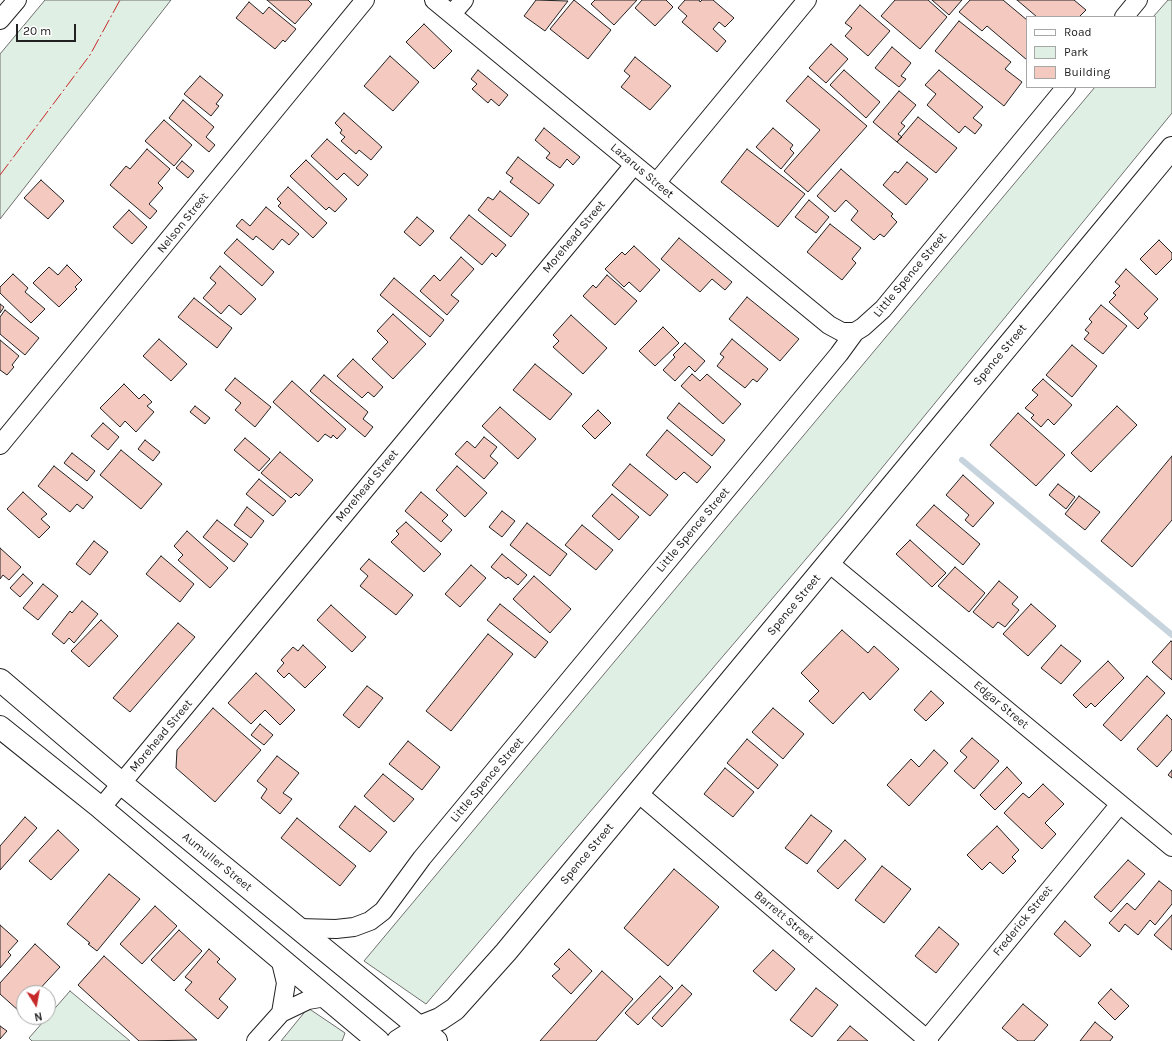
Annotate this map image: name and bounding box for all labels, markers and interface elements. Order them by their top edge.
scale bar [18,16,78,42]
legend [1026,16,1156,88]
text: 20 m [23,24,51,38]
text: Road [1064,25,1092,39]
text: Park [1064,45,1088,59]
text: Building [1064,65,1110,79]
street label: Lazarus Street [607,140,677,202]
street label: Nelson Street [154,190,212,256]
street label: Morehead Street [540,198,608,276]
street label: Little Spence Street [870,230,950,320]
street label: Spence Street [970,321,1030,389]
street label: Morehead Street [333,447,401,525]
street label: Little Spence Street [653,485,733,575]
street label: Spence Street [764,571,824,639]
street label: Edgar Street [971,678,1031,732]
street label: Morehead Street [127,697,195,775]
street label: Little Spence Street [447,735,527,825]
street label: Spence Street [557,820,617,888]
street label: Aumuller Street [179,829,255,895]
street label: Frederick Street [990,883,1056,959]
street label: Barrett Street [751,888,817,946]
north arrow [16,985,56,1025]
text: N [33,1009,43,1023]

